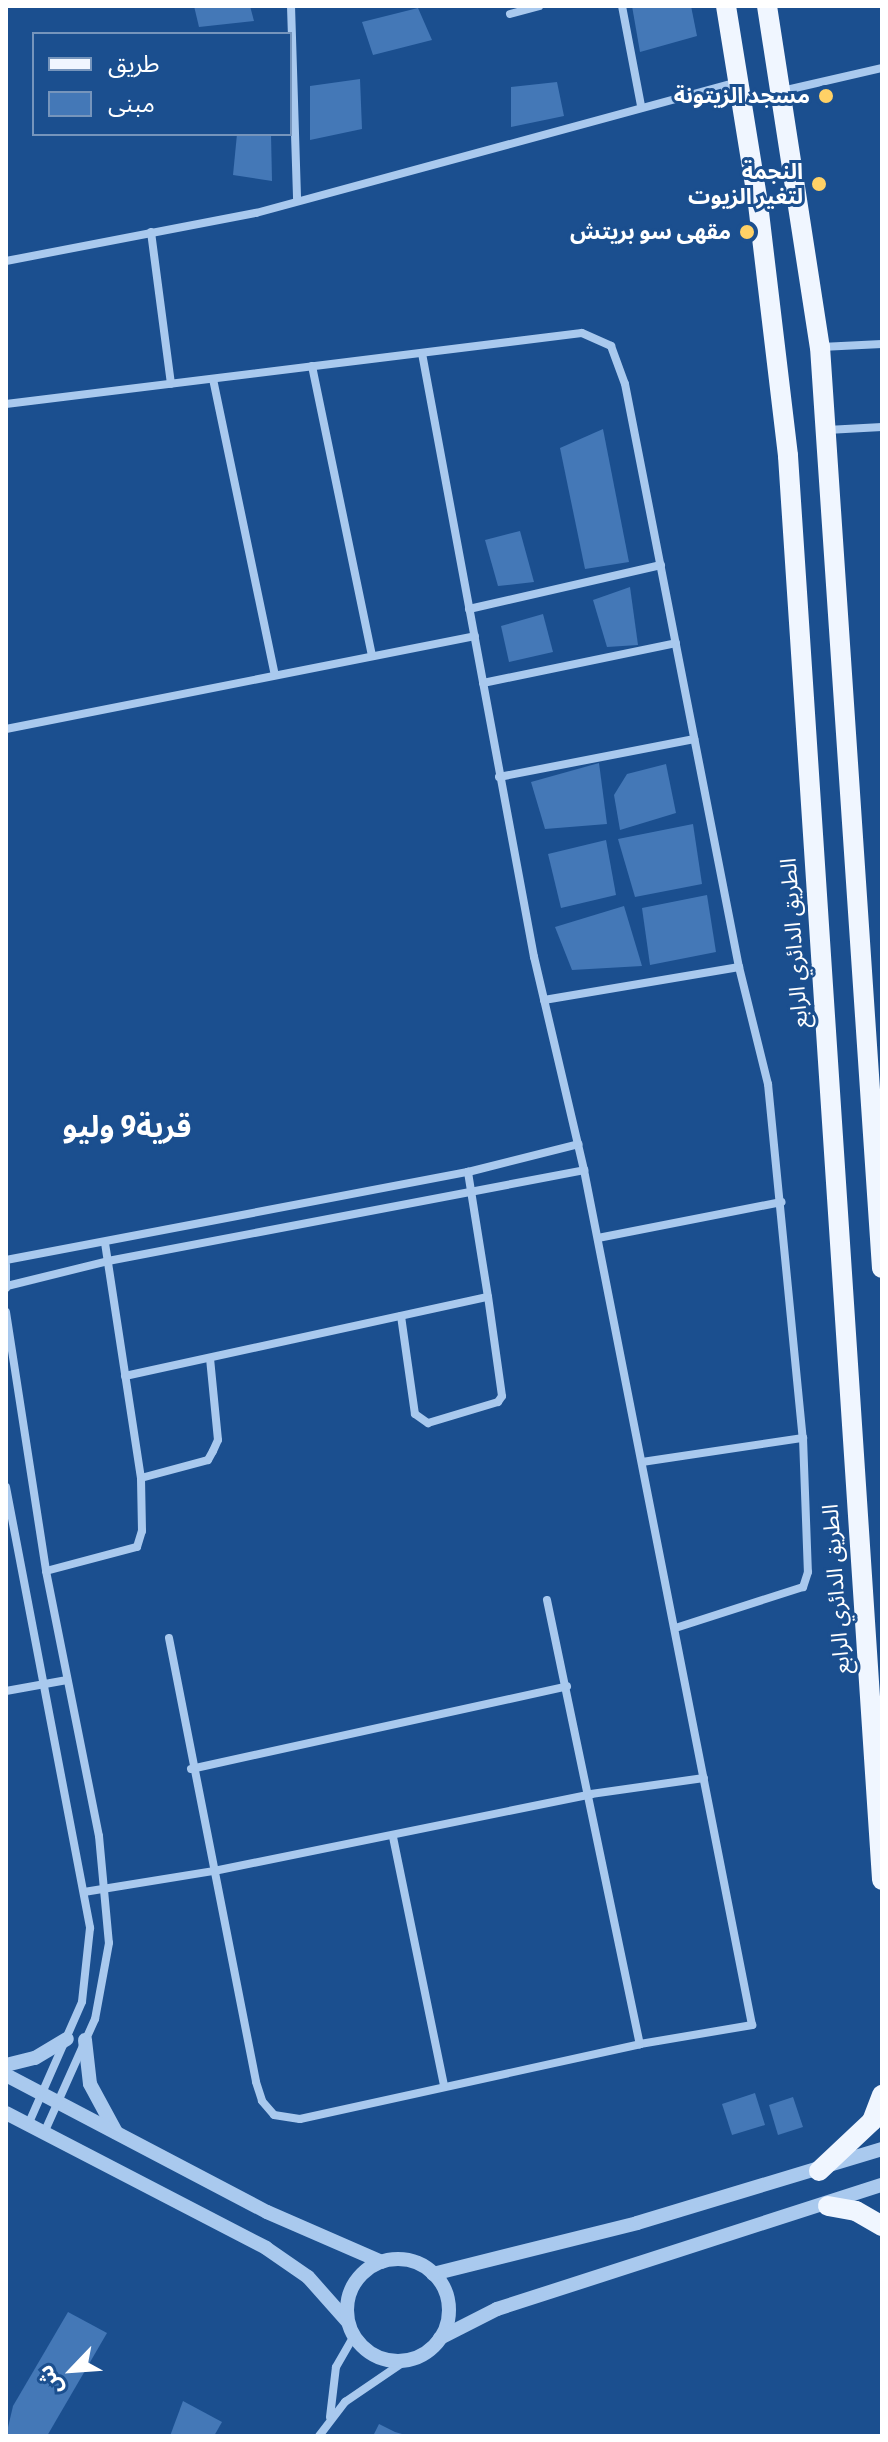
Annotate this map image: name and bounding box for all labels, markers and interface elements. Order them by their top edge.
legend [32,32,292,136]
text: طريق [108,50,160,78]
place label: مسجد الزيتونة [674,83,810,109]
marker: مسجد الزيتونة [817,87,835,105]
text: مبنى [108,90,155,118]
place label: النجمة لتغير الزيوت [688,158,803,210]
marker: النجمة لتغير الزيوت [810,175,828,193]
place label: مقهى سو بريتش [570,219,731,245]
marker: مقهى سو بريتش [738,223,756,241]
street label: الطريق الدائري الرابع [775,857,813,1029]
district label: قرية9 وليو [63,1109,191,1145]
street label: الطريق الدائري الرابع [817,1503,855,1675]
north arrow [32,2330,112,2410]
text: ش [31,2361,68,2400]

